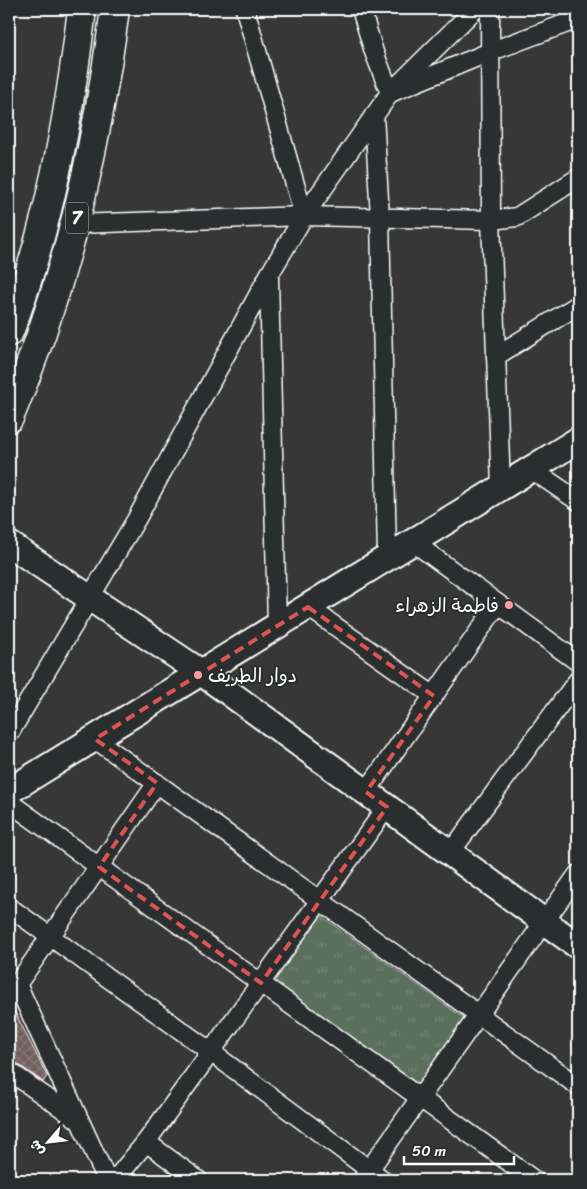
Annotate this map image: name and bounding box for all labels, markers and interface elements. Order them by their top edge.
road number: 7 [66,202,88,234]
place label: فاطمة الزهراء [395,589,499,622]
marker: فاطمة الزهراء [503,599,515,611]
place label: دوار الطريف [208,659,297,692]
marker: دوار الطريف [192,669,204,681]
north arrow [22,1116,72,1166]
scale bar [404,1134,514,1166]
text: ش [22,1135,52,1161]
text: 50 m [412,1138,447,1164]

